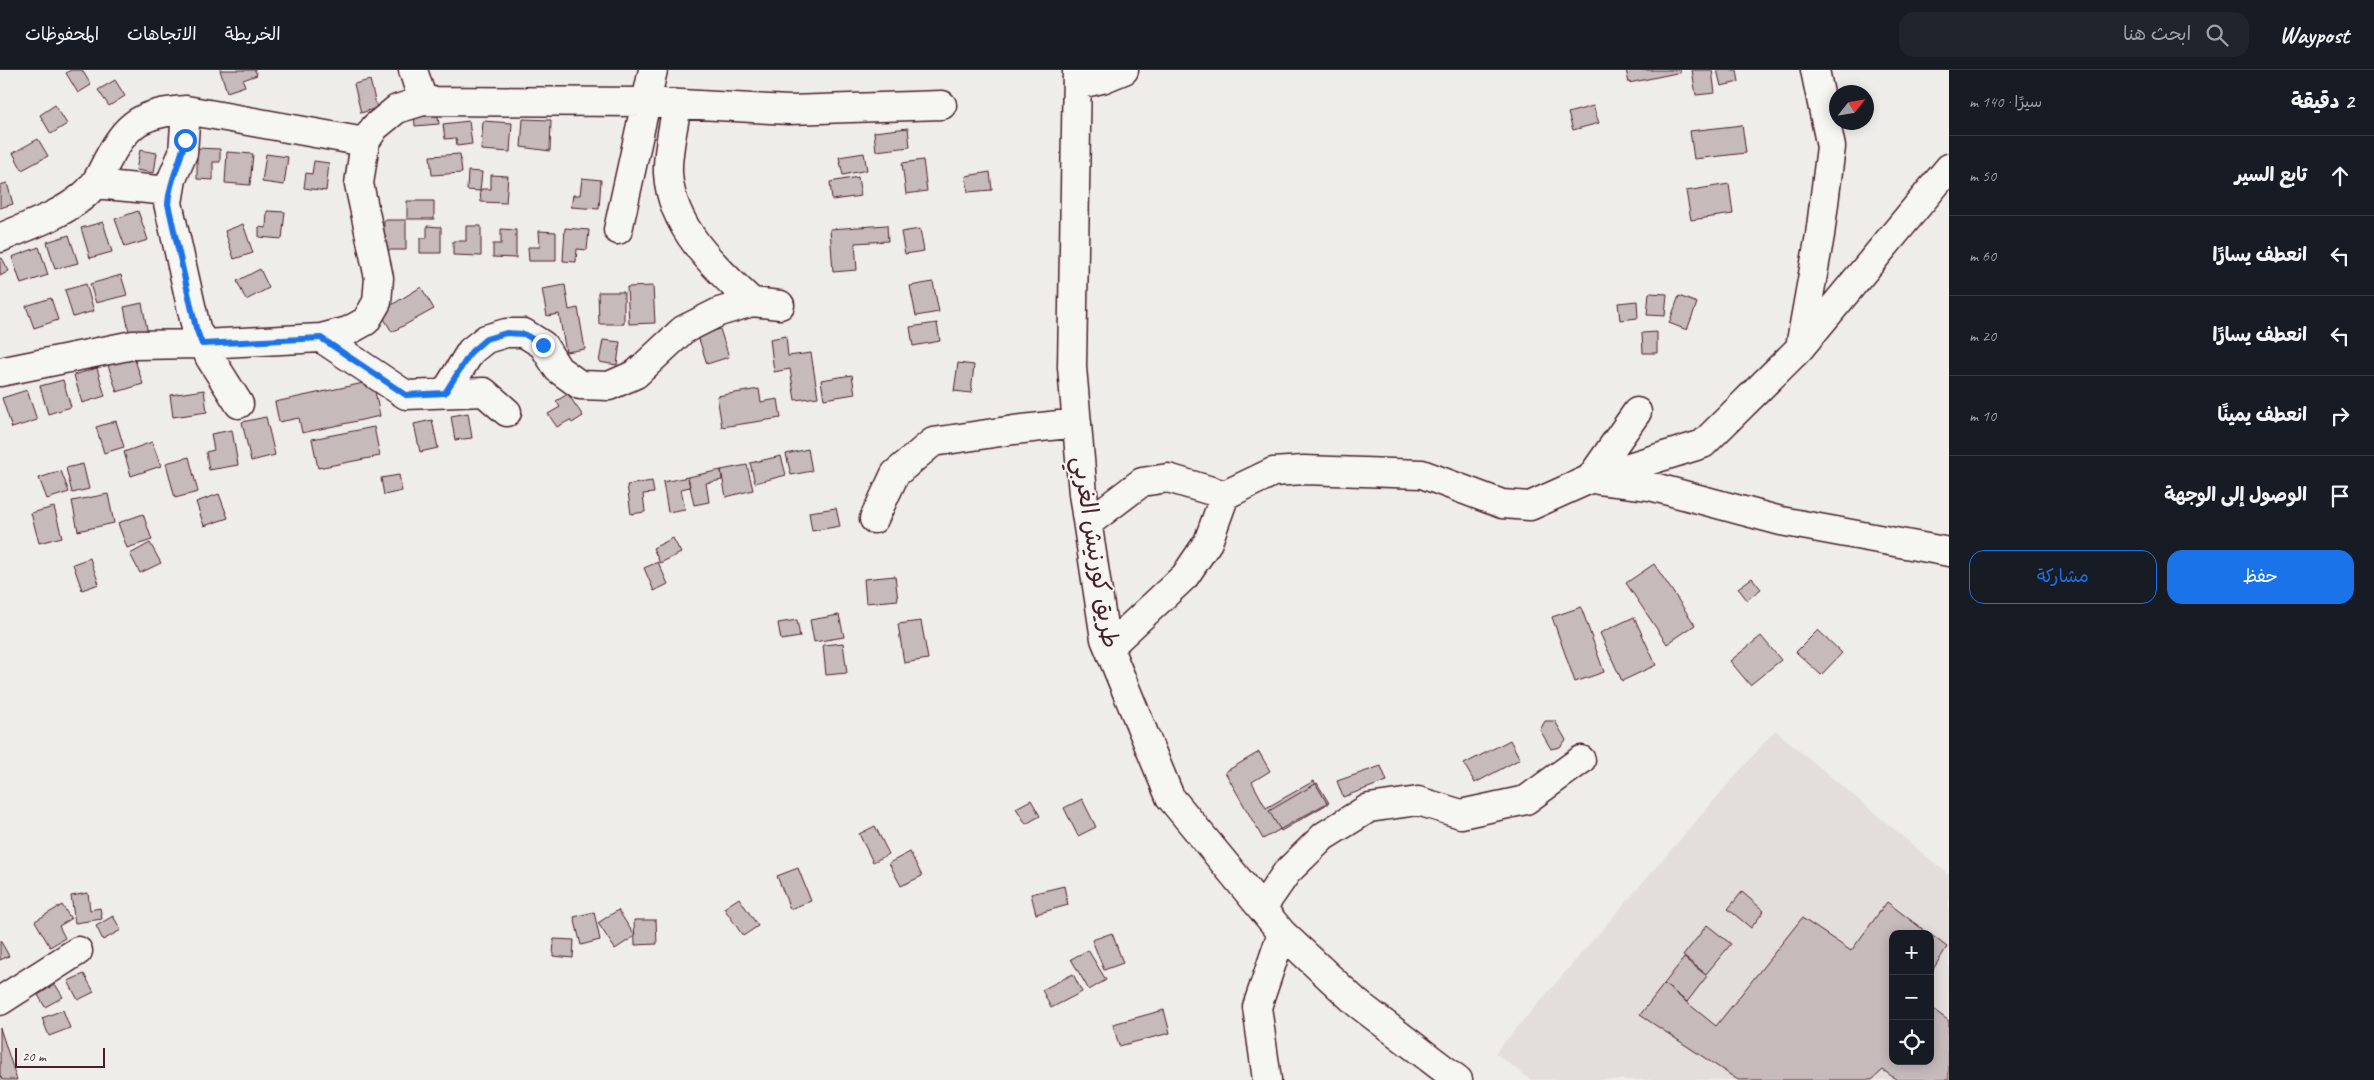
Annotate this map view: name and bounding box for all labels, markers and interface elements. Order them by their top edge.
search box [1899,12,2249,57]
text: Waypost [2279,20,2349,50]
icon: search [2203,21,2231,49]
text: ابحث هنا [2123,22,2191,46]
text: المحفوظات [25,23,99,45]
text: الاتجاهات [127,23,197,45]
text: الخريطة [225,23,281,45]
north arrow [1829,85,1874,130]
text: 2 دقيقة [2291,88,2354,114]
text: سيرًا · 140 m [1969,92,2042,112]
route start [174,129,197,152]
icon: ahead [2326,162,2354,190]
text: تابع السير [2235,163,2307,187]
text: 50 m [1969,166,1996,186]
icon: left [2326,242,2354,270]
text: انعطف يسارًا [2213,243,2307,267]
text: 60 m [1969,246,1996,266]
icon: left [2326,322,2354,350]
text: انعطف يسارًا [2213,323,2307,347]
text: 20 m [1969,326,1996,346]
route end [532,334,555,357]
icon: right [2326,402,2354,430]
text: انعطف يمينًا [2218,403,2307,427]
text: 10 m [1969,406,1996,426]
street label: طريق كورنيش الغربي [1060,454,1126,651]
icon: arrive [2326,482,2354,510]
text: الوصول إلى الوجهة [2164,483,2307,507]
button: مشاركة [1969,550,2157,604]
button: حفظ [2167,550,2354,604]
map controls [1889,930,1934,1065]
button: + [1889,930,1934,975]
button: − [1889,975,1934,1020]
button: locate [1889,1020,1934,1065]
scale bar [15,1045,105,1068]
text: 20 m [22,1048,46,1065]

